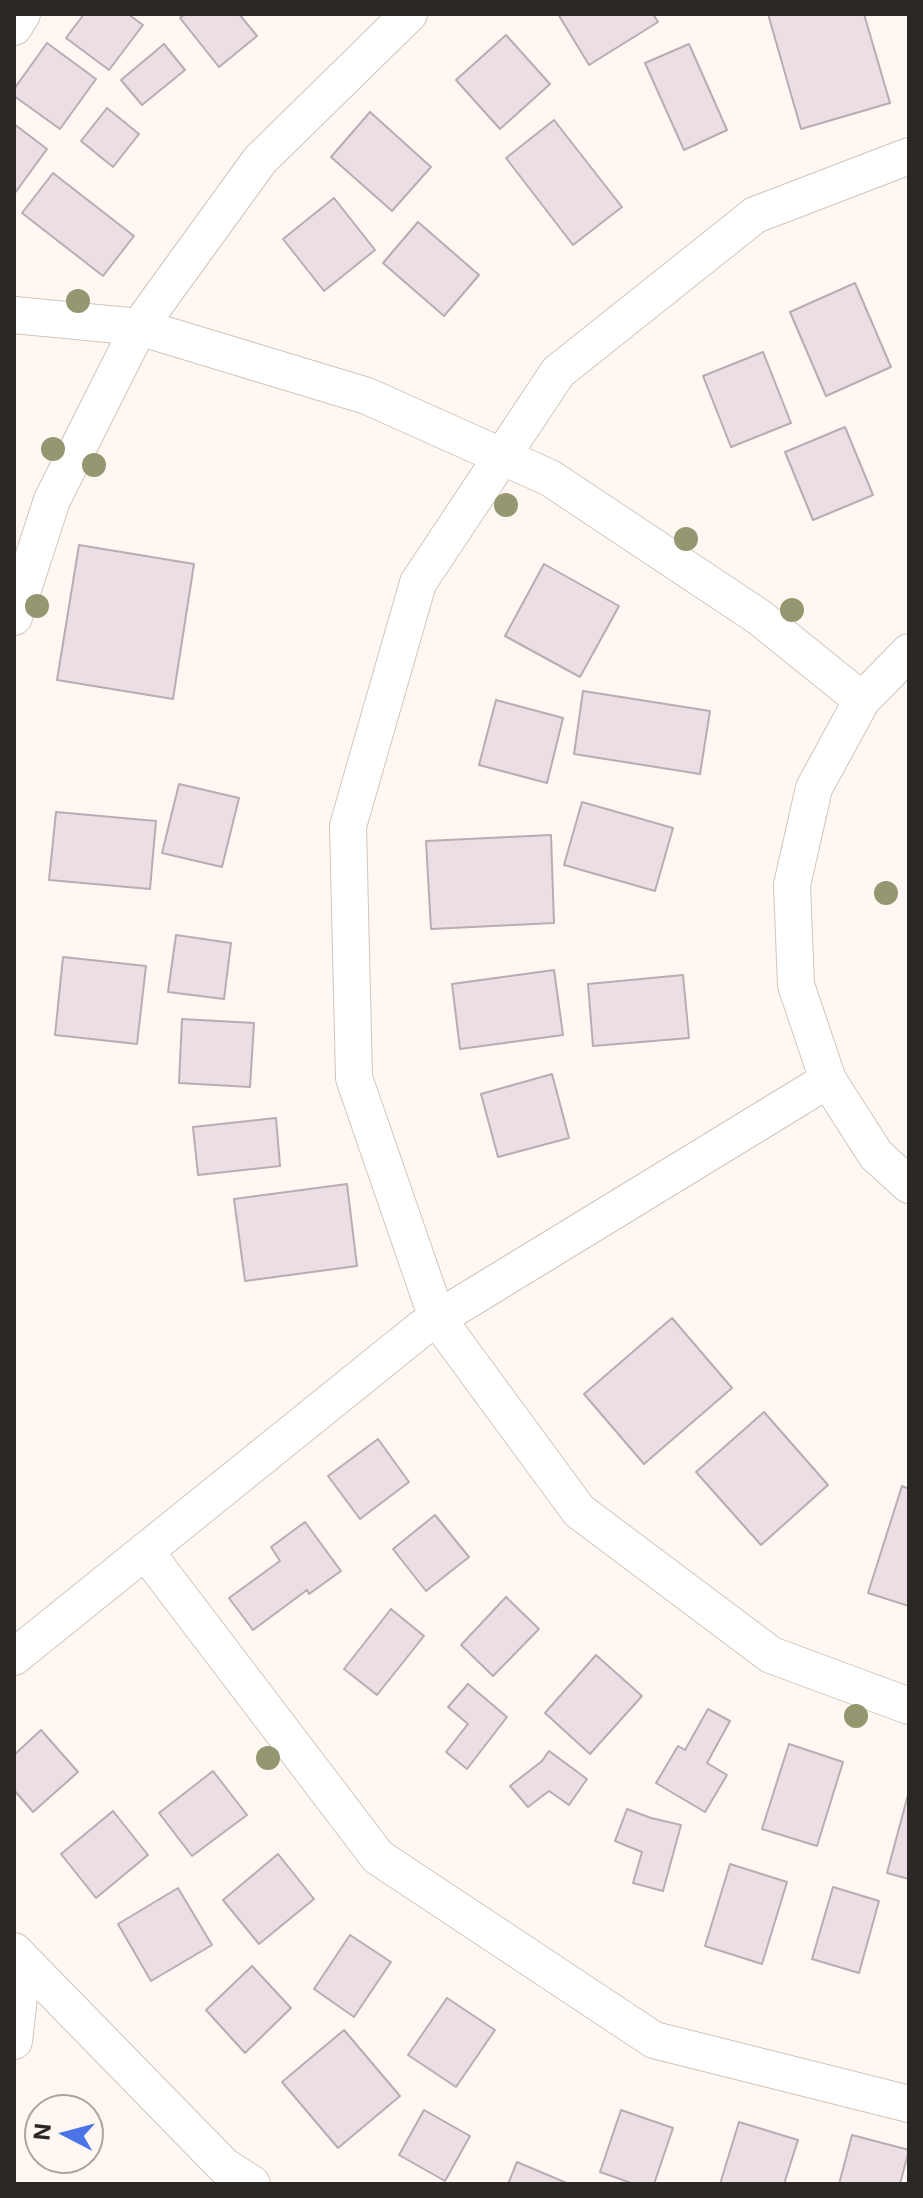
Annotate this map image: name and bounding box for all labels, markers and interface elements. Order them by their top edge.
north arrow [24,2094,104,2174]
text: N [28,2122,56,2141]

